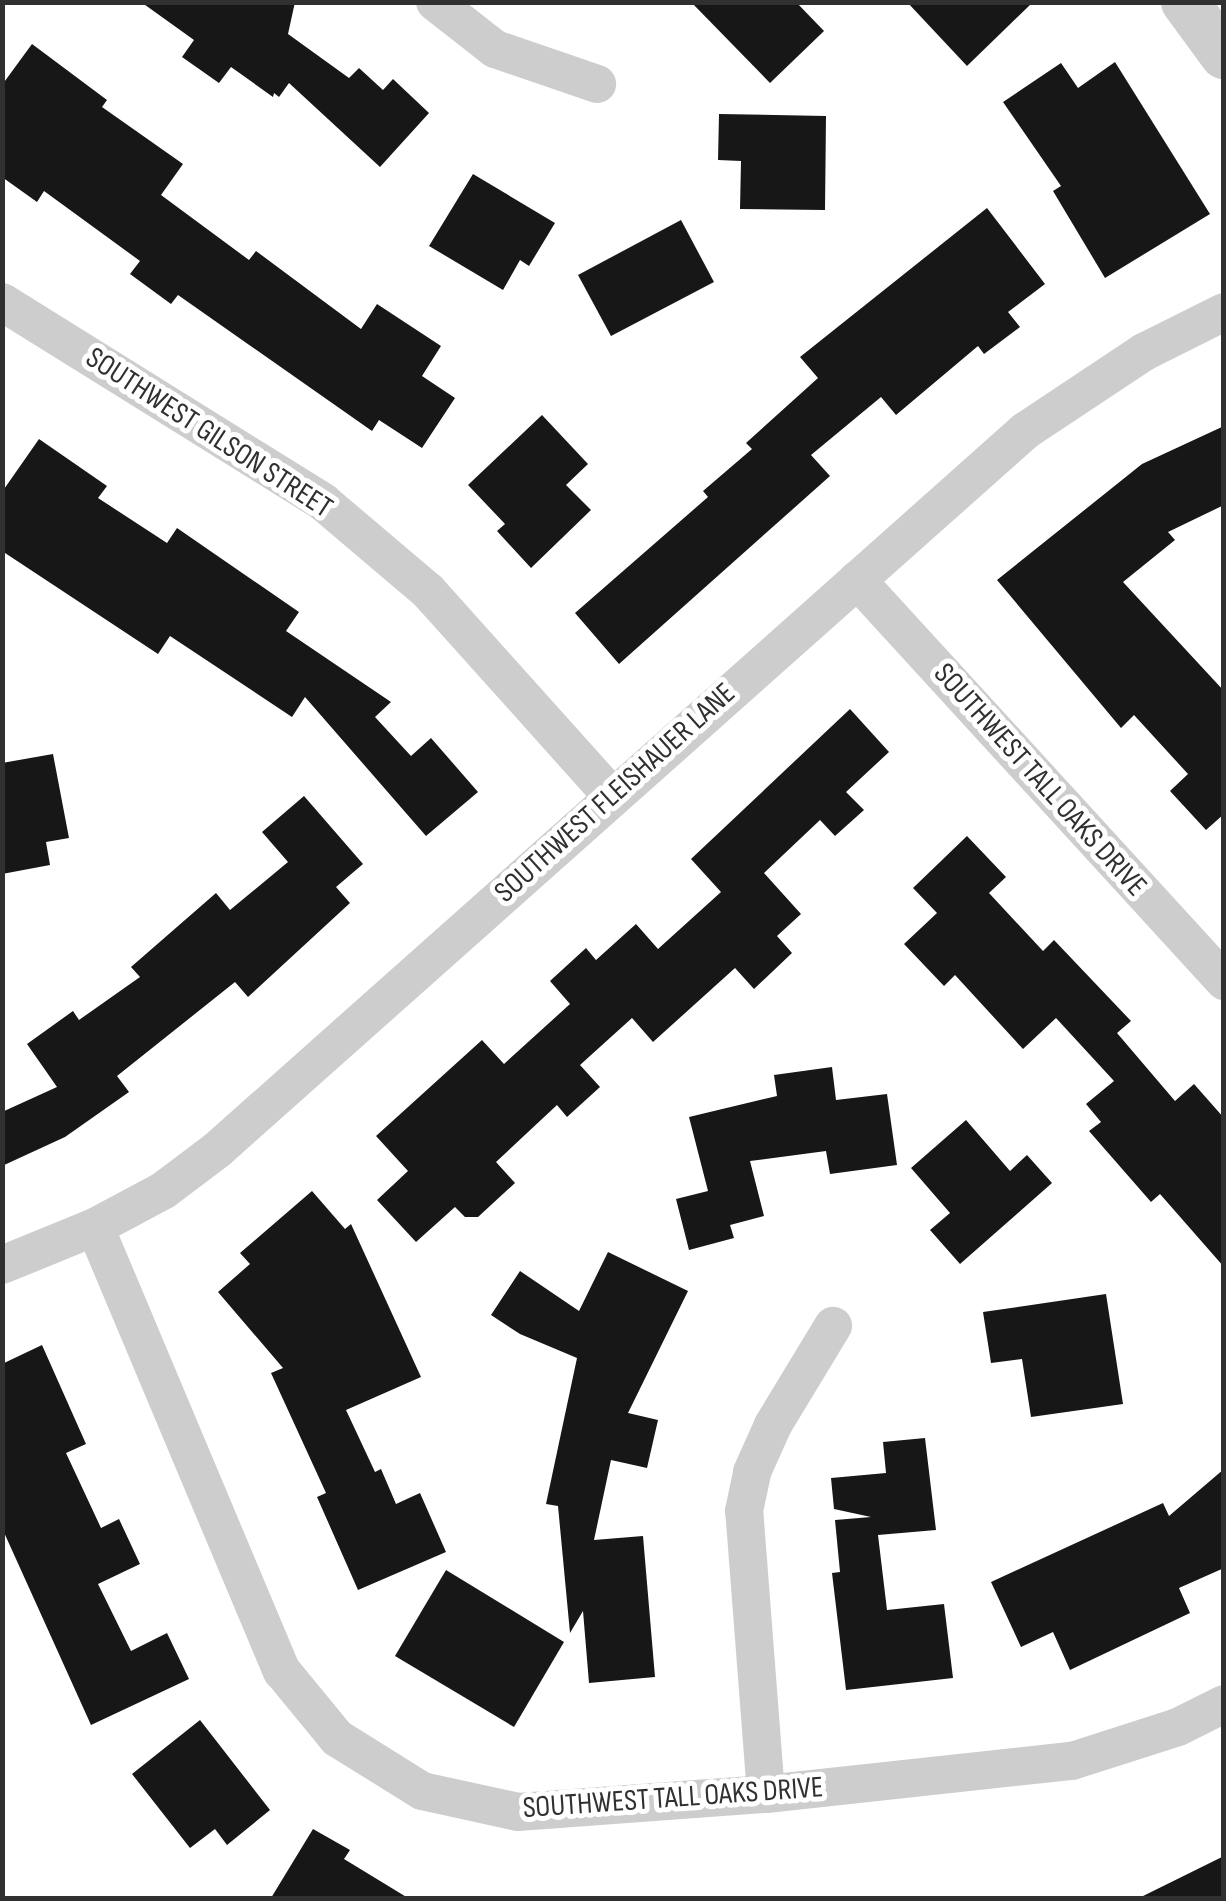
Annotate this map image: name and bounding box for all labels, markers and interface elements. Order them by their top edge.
street label: SOUTHWEST GILSON STREET [79,340,339,526]
street label: SOUTHWEST TALL OAKS DRIVE [926,656,1154,904]
street label: SOUTHWEST FLEISHAUER LANE [487,676,743,910]
street label: SOUTHWEST TALL OAKS DRIVE [522,1770,824,1826]

